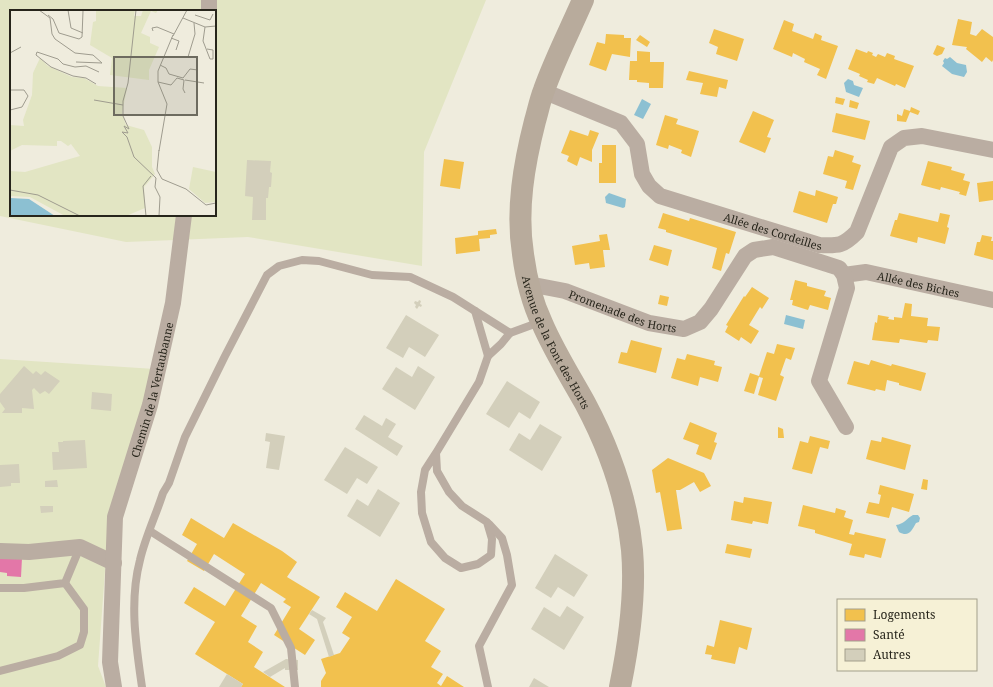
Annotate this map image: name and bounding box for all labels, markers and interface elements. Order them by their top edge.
inset map [10,10,216,216]
street label: Allée des Cordeilles [722,209,822,253]
street label: Allée des Biches [876,267,961,300]
street label: Avenue de la Font des Horts [519,274,594,411]
street label: Promenade des Horts [567,286,678,335]
street label: Chemin de la Vertaubanne [127,320,176,459]
legend [837,599,977,671]
text: Logements [873,606,935,623]
text: Santé [873,626,905,643]
text: Autres [873,646,911,663]

